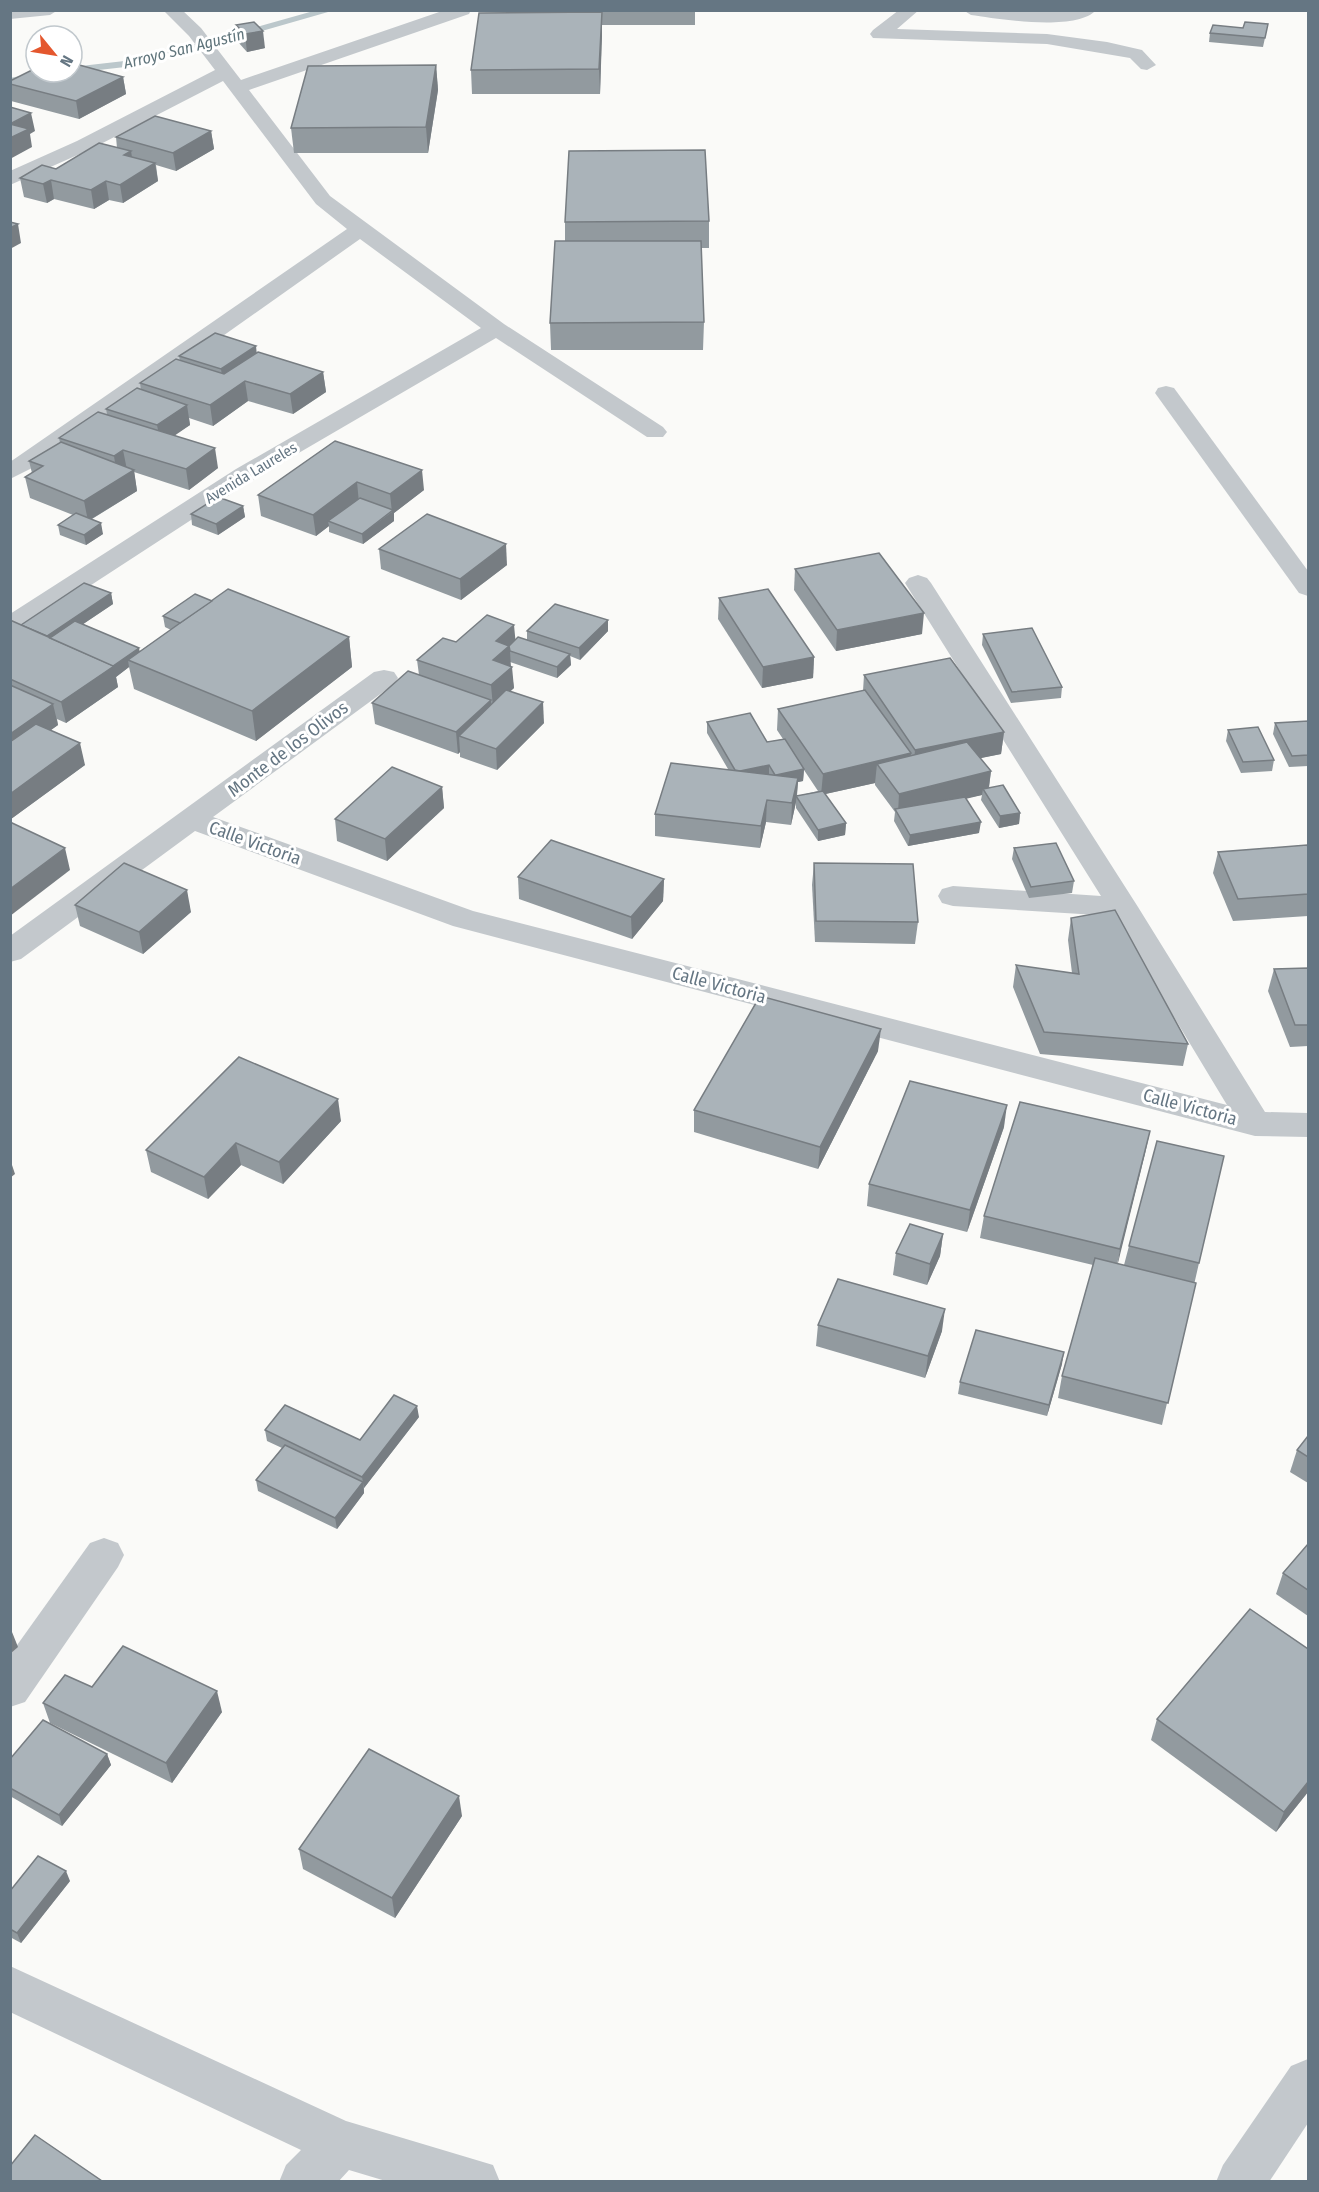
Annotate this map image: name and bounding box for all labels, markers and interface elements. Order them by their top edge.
north arrow [24,24,84,84]
water label: Arroyo San Agustín [121,24,247,73]
text: N [56,52,77,70]
street label: Avenida Laureles [202,438,300,508]
street label: Monte de los Olivos [223,696,353,801]
street label: Calle Victoria [206,816,304,870]
street label: Calle Victoria [670,962,769,1008]
street label: Calle Victoria [1141,1084,1240,1130]

